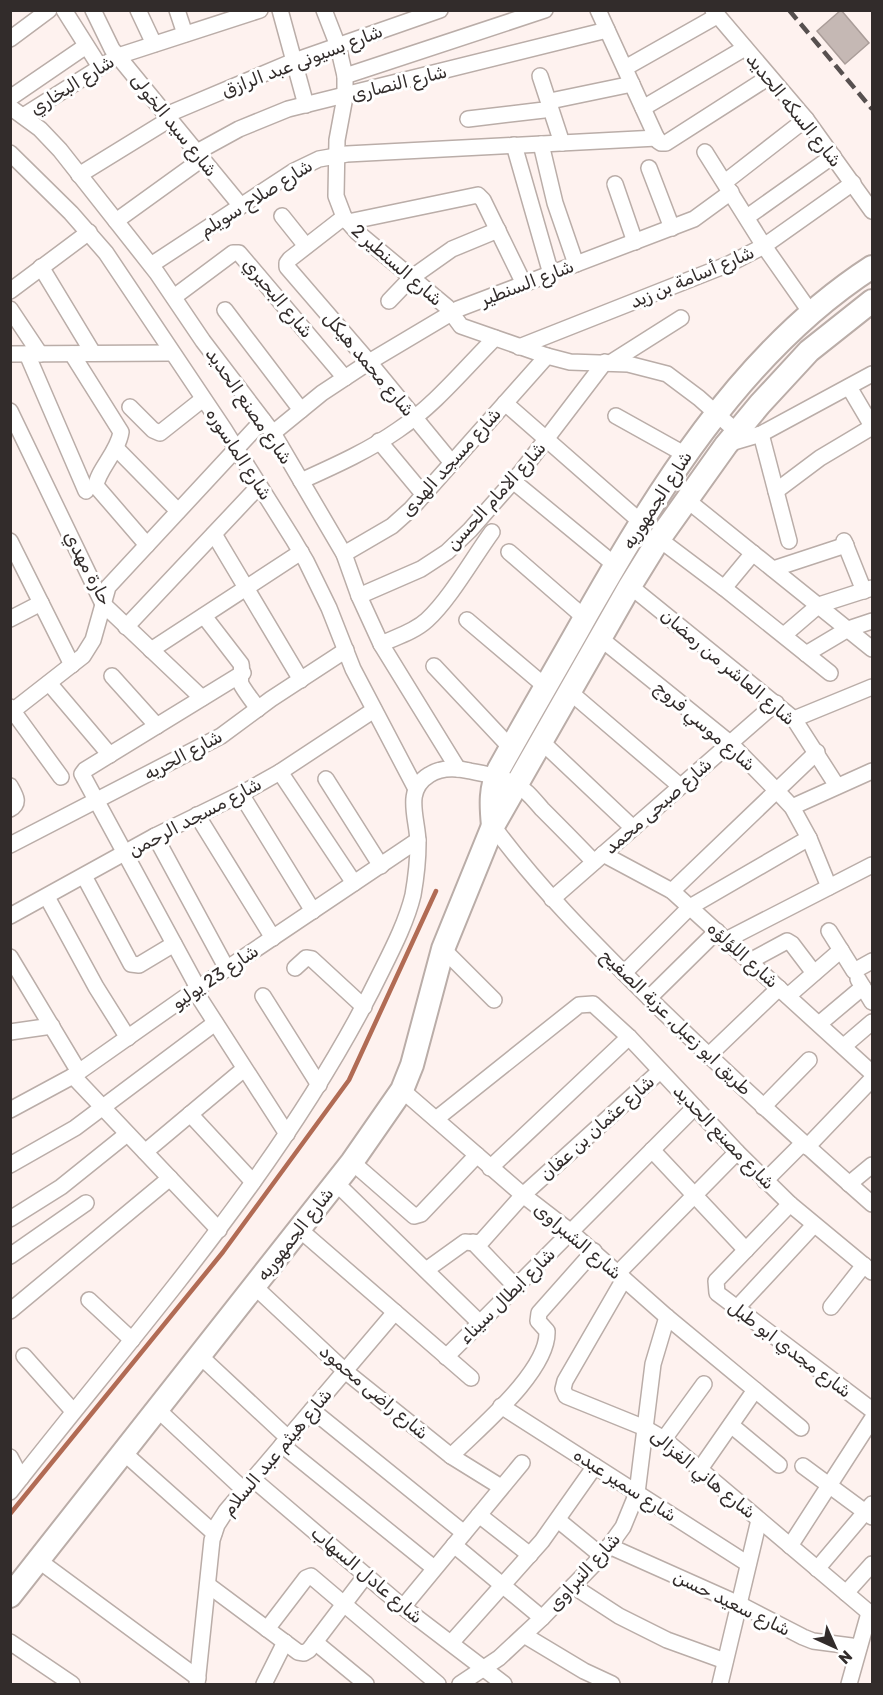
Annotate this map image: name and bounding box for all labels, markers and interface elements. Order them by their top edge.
street label: شارع بسيونى عبد الرازق [218,20,386,103]
street label: شارع السكه الحديد [741,49,847,172]
street label: شارع البخاري [26,50,119,120]
street label: شارع النصارى [349,60,450,107]
street label: شارع سيد الخولى [125,69,222,182]
street label: شارع صلاح سويلم [195,154,317,242]
street label: شارع السنطير 2 [346,219,447,311]
street label: شارع أسامة بن زيد [627,241,758,314]
street label: شارع البحيري [237,254,318,343]
street label: شارع السنطير [476,255,577,312]
street label: شارع محمد هيكل [318,307,419,422]
street label: شارع مصنع الحديد [199,344,297,470]
street label: شارع مسجد الهدى [396,403,506,522]
street label: شارع الماسوره [200,404,277,505]
street label: شارع الامام الحسن [441,437,551,556]
street label: شارع الجمهوريه [617,447,698,554]
street label: حارة مهدي [58,527,117,609]
street label: شارع العاشر من رمضان [655,604,800,731]
street label: شارع موسي فروج [649,676,760,777]
street label: شارع الحريه [140,725,226,786]
street label: شارع صبحى محمد [600,753,717,860]
street label: شارع مسجد الرحمن [125,773,266,862]
street label: شارع اللؤلؤه [702,917,783,994]
street label: شارع 23 يوليو [167,940,263,1015]
street label: طريق ابو زعبل, عزبة الصفيح [595,944,756,1101]
street label: شارع عثمان بن عفان [535,1071,660,1186]
street label: شارع مصنع الحديد [667,1080,780,1195]
street label: شارع الجمهوريه [252,1183,339,1286]
street label: شارع الشبراوى [529,1198,626,1285]
street label: شارع ابطال سيناء [454,1243,560,1349]
street label: شارع مجدي ابو طبل [723,1296,856,1403]
street label: شارع راضى محمود [314,1340,433,1445]
street label: شارع هيثم عبد السلام [217,1384,337,1521]
street label: شارع هاني الغزالى [644,1425,760,1525]
street label: شارع سمير عبده [569,1444,681,1527]
street label: شارع عادل السهاب [306,1522,427,1629]
street label: شارع النبراوى [543,1528,626,1616]
street label: شارع سعيد حسن [669,1565,794,1642]
north arrow [805,1617,865,1677]
text: N [834,1646,856,1668]

